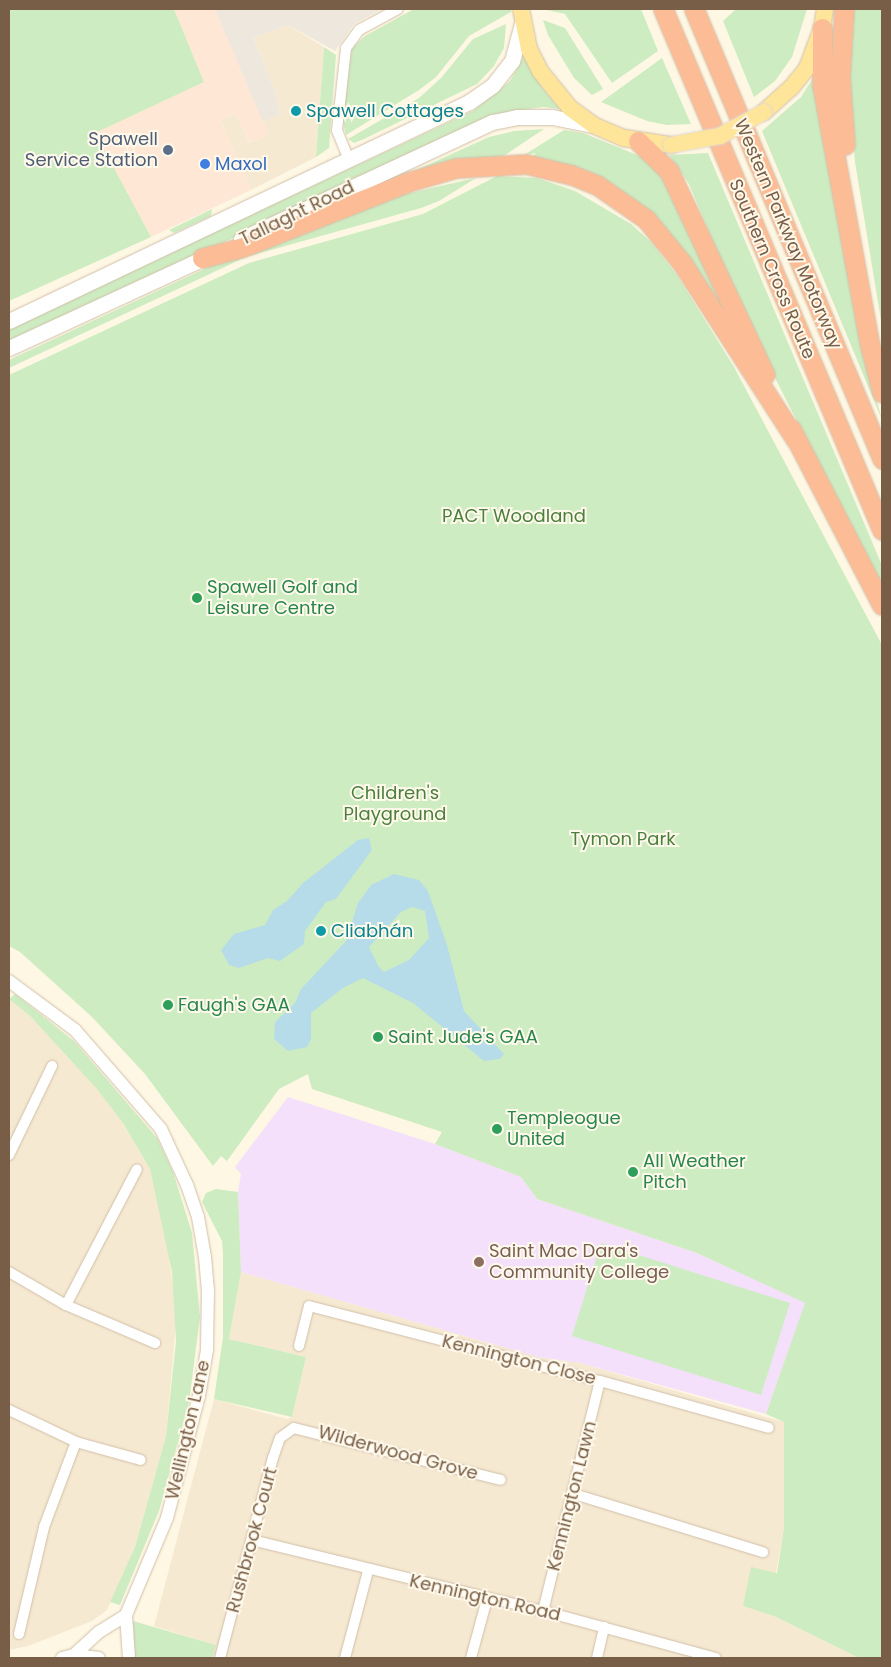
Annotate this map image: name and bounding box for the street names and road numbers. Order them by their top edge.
street label: Western Parkway Motorway [730,116,846,352]
street label: Tallaght Road [236,176,358,250]
street label: Southern Cross Route [724,176,820,362]
street label: Kennington Close [440,1330,598,1390]
street label: Wellington Lane [161,1358,215,1502]
street label: Kennington Lawn [543,1419,601,1573]
street label: Wilderwood Grove [316,1421,480,1485]
street label: Rushbrook Court [222,1465,282,1615]
street label: Kennington Road [407,1570,563,1626]

